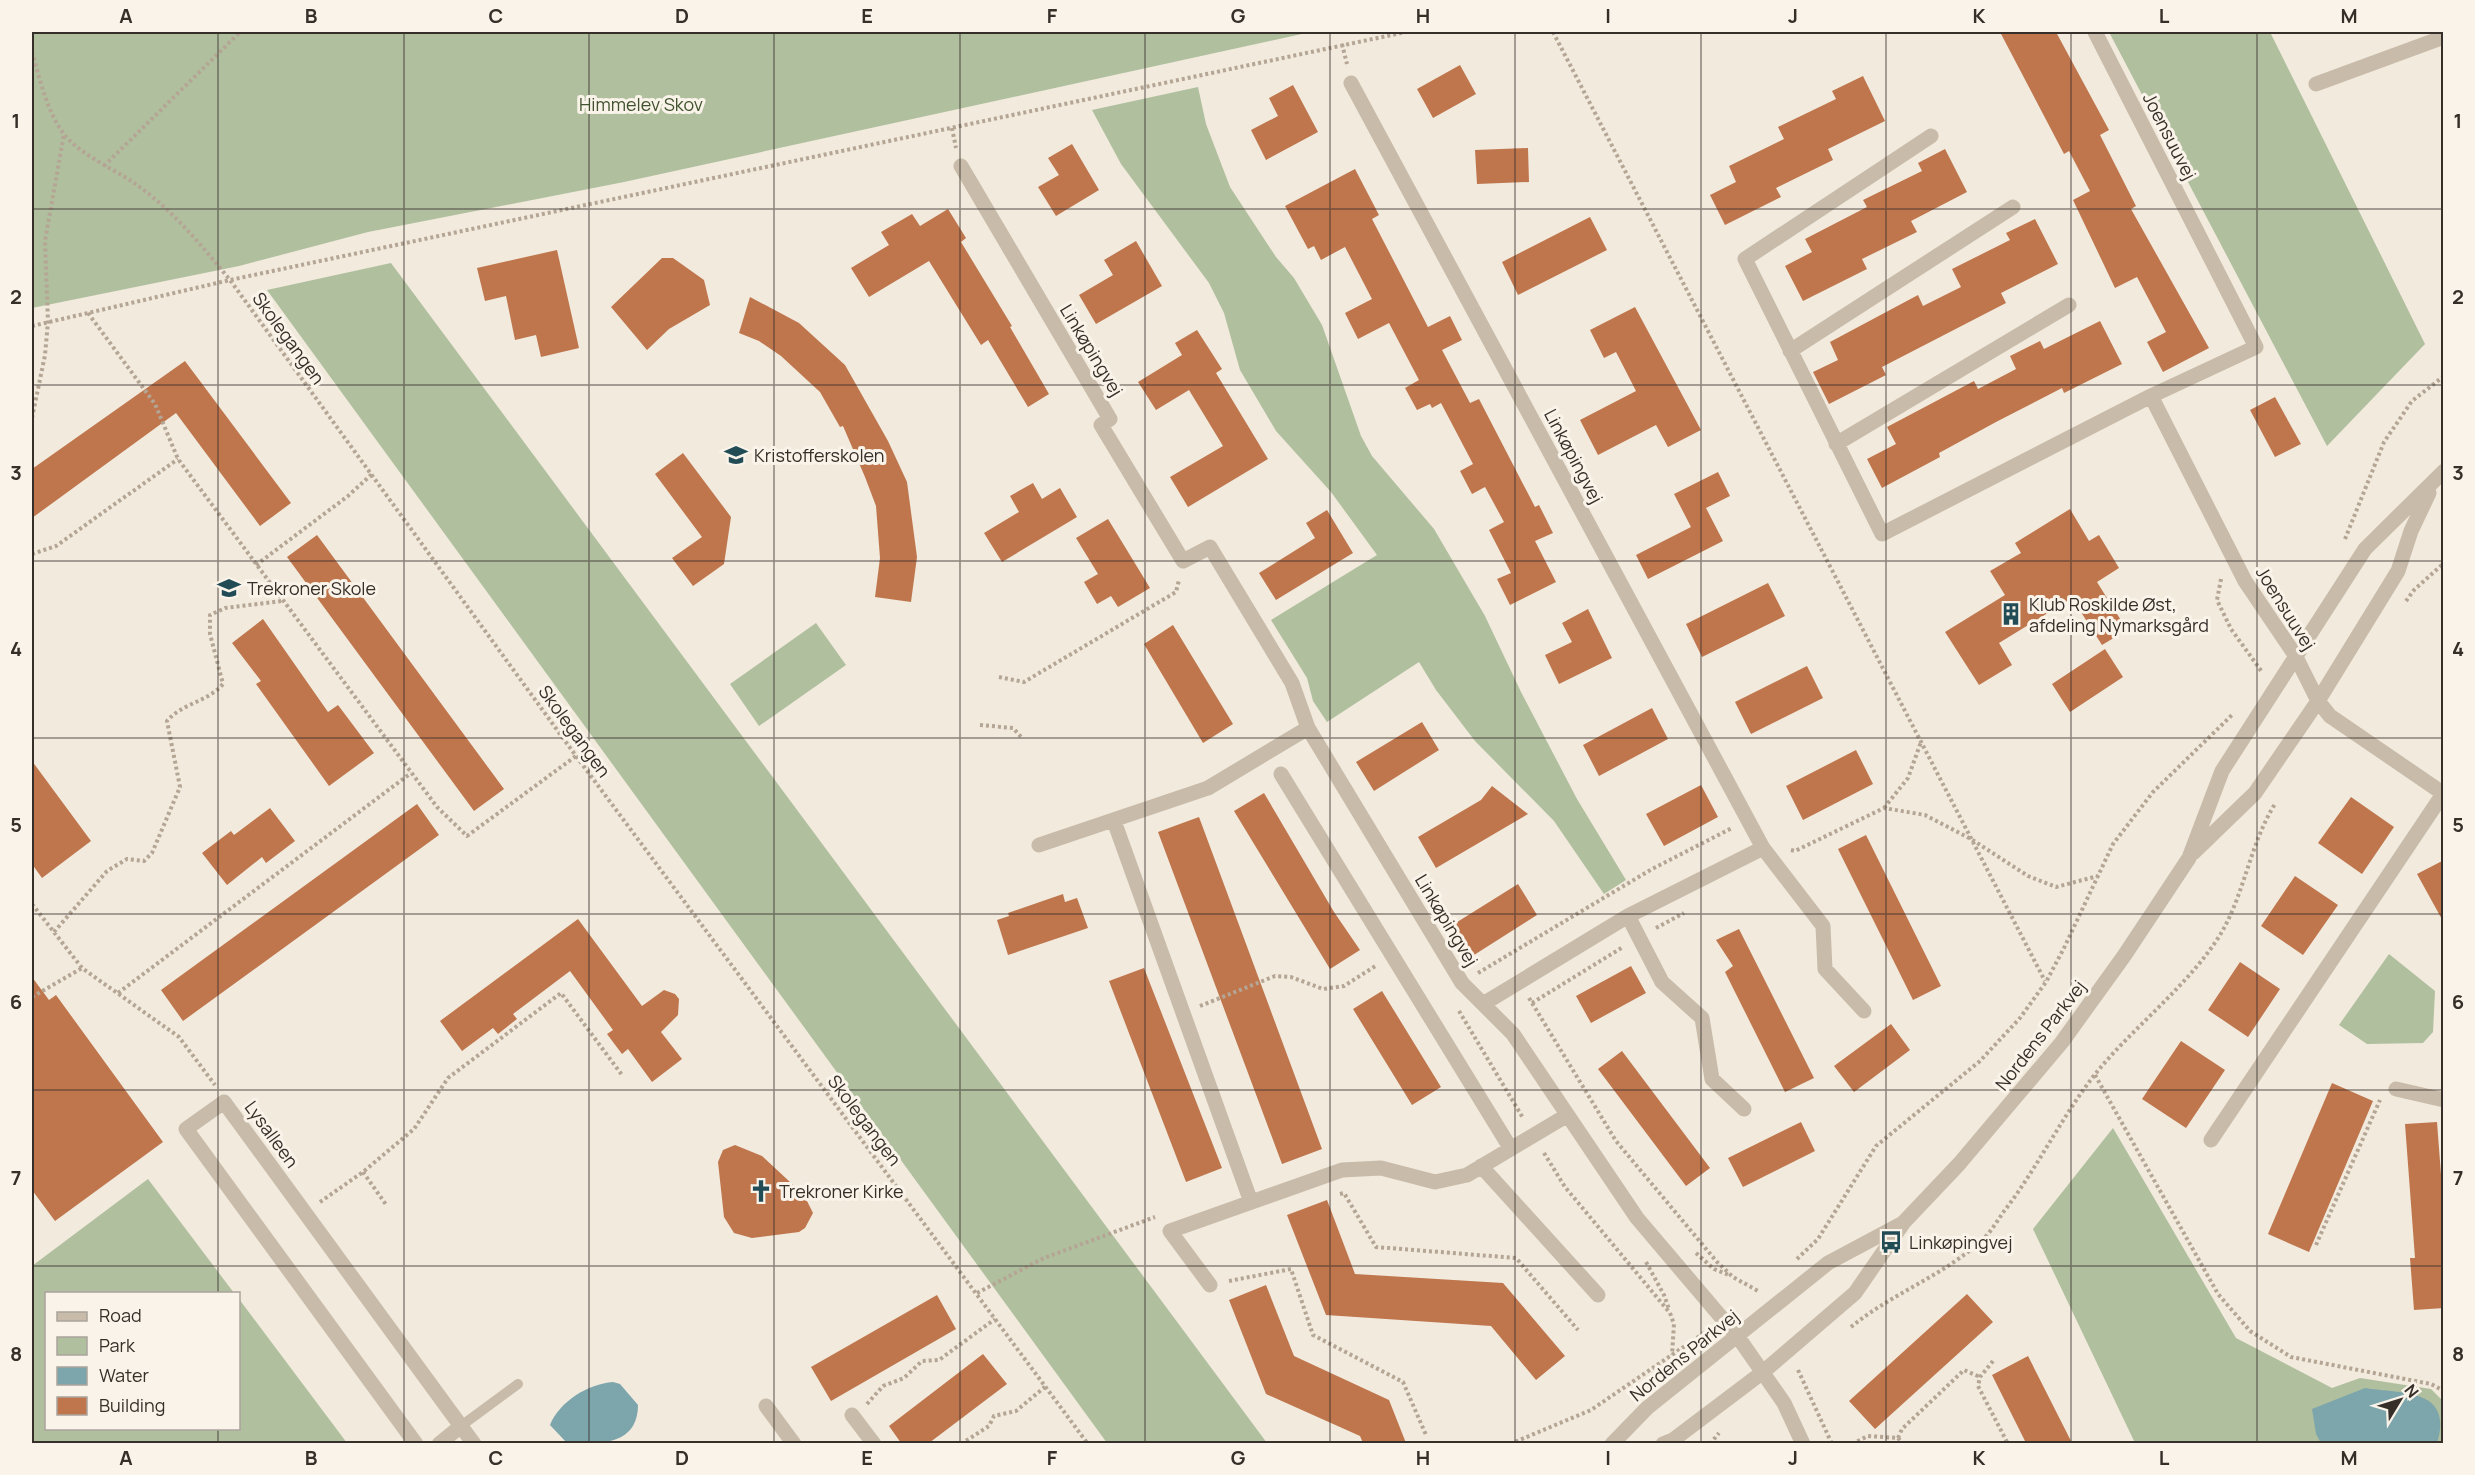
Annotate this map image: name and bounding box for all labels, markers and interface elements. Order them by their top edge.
text: A [119,2,133,29]
text: B [305,2,318,29]
text: C [489,2,503,29]
text: D [675,2,689,29]
text: E [861,2,873,29]
text: F [1047,2,1058,29]
text: G [1231,2,1246,29]
text: H [1416,2,1430,29]
text: I [1605,2,1611,29]
text: J [1788,2,1798,29]
text: K [1973,2,1986,29]
text: L [2159,2,2170,29]
text: M [2340,2,2358,29]
street label: Joensuuvej [2138,88,2202,184]
park label: Himmelev Skov [579,92,703,116]
text: 1 [12,107,20,134]
text: 1 [2454,107,2462,134]
text: 2 [10,283,22,310]
text: 2 [2452,283,2464,310]
street label: Skolegangen [248,287,330,389]
street label: Linkøpingvej [1055,299,1129,401]
street label: Linkøpingvej [1539,405,1609,507]
school or university icon: Kristofferskolen [723,442,749,468]
place label: Kristofferskolen [754,443,885,467]
text: 3 [10,459,22,486]
text: 3 [2452,459,2464,486]
street label: Joensuuvej [2251,562,2321,654]
school or university icon: Trekroner Skole [216,575,242,601]
place label: Trekroner Skole [247,576,376,600]
place label: Klub Roskilde Øst, afdeling Nymarksgård [2029,592,2209,637]
building icon: Klub Roskilde Øst, afdeling Nymarksgård [1998,601,2024,627]
text: 4 [10,635,22,662]
text: 4 [2452,635,2464,662]
street label: Skolegangen [534,680,616,782]
text: 5 [10,811,22,838]
text: 5 [2452,811,2464,838]
street label: Linkøpingvej [1410,869,1484,971]
street label: Nordens Parkvej [1989,975,2091,1095]
text: 6 [10,988,22,1015]
text: 6 [2452,988,2464,1015]
street label: Skolegangen [823,1070,907,1170]
street label: Lysalleen [240,1096,304,1172]
text: 7 [11,1164,21,1191]
text: 7 [2453,1164,2463,1191]
church icon: Trekroner Kirke [748,1178,774,1204]
place label: Trekroner Kirke [779,1179,903,1203]
bus stop icon: Linkøpingvej [1878,1229,1904,1255]
place label: Linkøpingvej [1909,1230,2013,1254]
legend [45,1292,240,1430]
text: Road [99,1303,142,1327]
street label: Nordens Parkvej [1625,1304,1743,1406]
text: Park [99,1333,136,1357]
text: 8 [10,1340,22,1367]
text: 8 [2452,1340,2464,1367]
text: Water [99,1363,149,1387]
north arrow [2370,1370,2430,1430]
text: N [2400,1379,2424,1402]
text: Building [99,1393,165,1417]
text: A [119,1444,133,1471]
text: B [305,1444,318,1471]
text: C [489,1444,503,1471]
text: D [675,1444,689,1471]
text: E [861,1444,873,1471]
text: F [1047,1444,1058,1471]
text: G [1231,1444,1246,1471]
text: H [1416,1444,1430,1471]
text: I [1605,1444,1611,1471]
text: J [1788,1444,1798,1471]
text: K [1973,1444,1986,1471]
text: L [2159,1444,2170,1471]
text: M [2340,1444,2358,1471]

